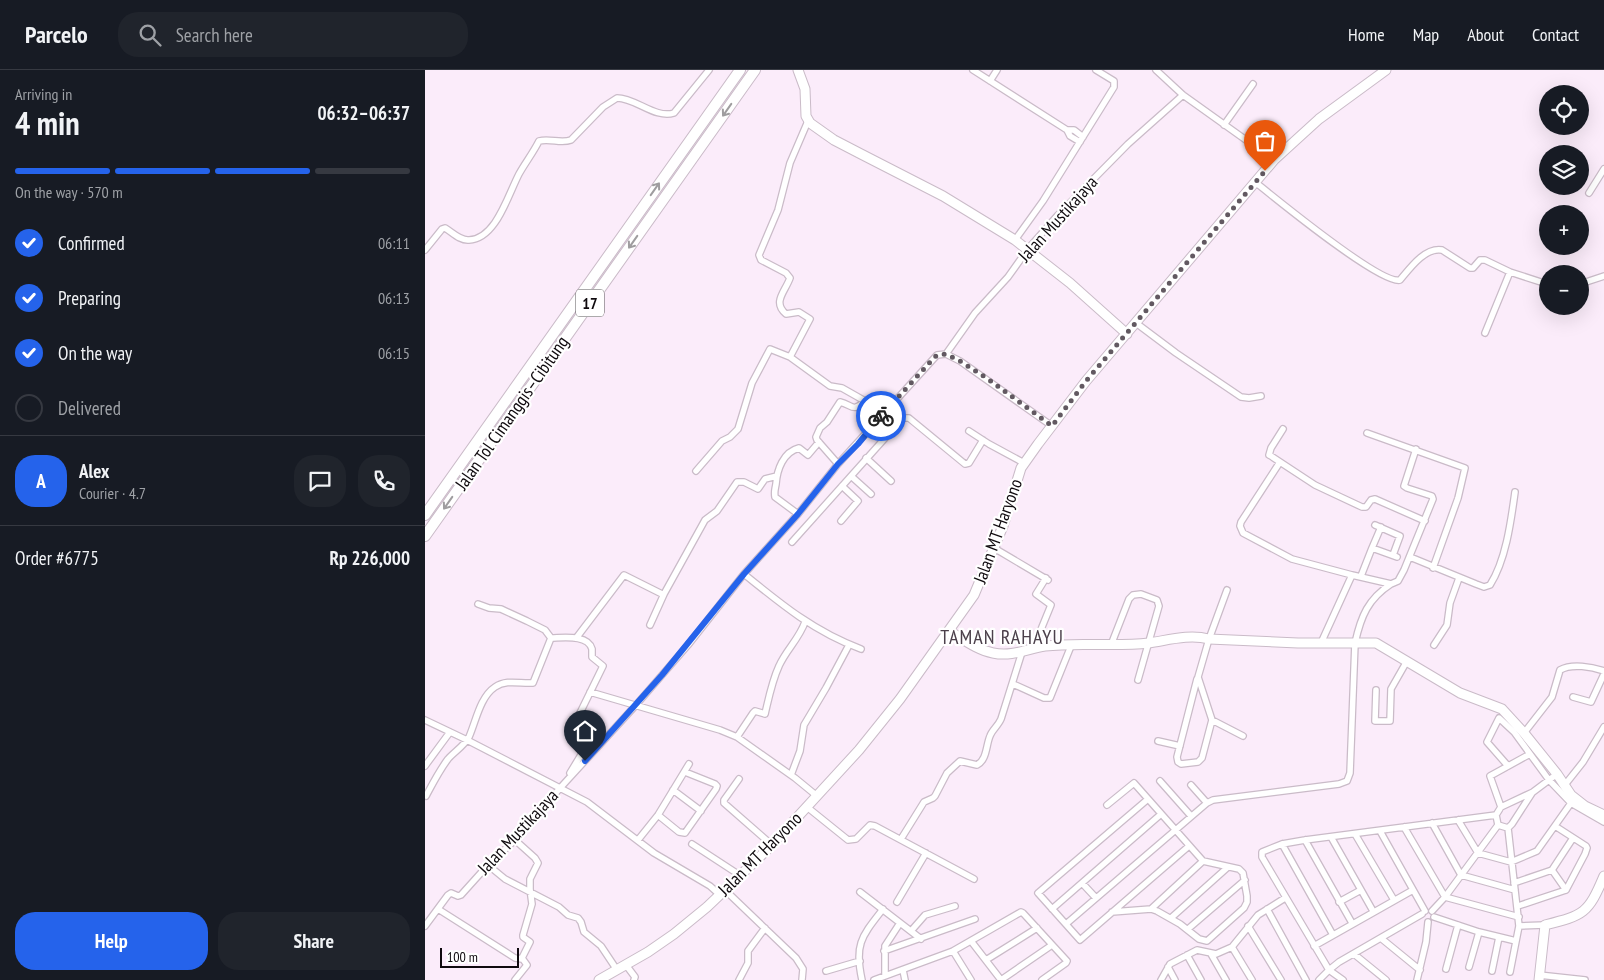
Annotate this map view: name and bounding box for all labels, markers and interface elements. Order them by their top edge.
search box [118,12,468,57]
text: Parcelo [25,19,88,50]
icon: search [136,21,164,49]
text: Search here [176,23,253,47]
text: Home [1348,23,1385,46]
text: Map [1413,23,1439,46]
text: About [1467,23,1504,46]
text: Contact [1532,23,1579,46]
text: Arriving in [15,84,72,104]
map controls [1539,85,1589,315]
button: locate [1539,85,1589,135]
text: 06:32–06:37 [317,101,410,125]
text: 4 min [15,102,80,144]
one-way arrow [722,103,732,117]
pin [1244,120,1286,171]
icon: bag [1251,127,1279,155]
button: layers [1539,145,1589,195]
street label: Jalan Mustikajaya [1012,171,1102,267]
text: On the way · 570 m [15,182,123,202]
one-way arrow [650,182,660,196]
button: + [1539,205,1589,255]
icon: check [15,229,43,257]
text: Confirmed [58,231,125,255]
text: 06:11 [378,233,410,253]
one-way arrow [628,235,638,249]
button: − [1539,265,1589,315]
icon: check [15,284,43,312]
text: Preparing [58,286,121,310]
text: 06:13 [378,288,410,308]
road number: 17 [576,290,604,317]
street label: Jalan Tol Cimanggis–Cibitung [449,331,573,495]
icon: check [15,339,43,367]
text: On the way [58,341,132,365]
text: 06:15 [378,343,410,363]
courier [856,391,906,441]
text: Delivered [58,396,121,420]
icon: bike [867,402,895,430]
button: chat [294,455,346,507]
button: phone [358,455,410,507]
text: Alex [79,459,109,483]
text: A [36,469,46,493]
street label: Jalan MT Haryono [968,475,1027,587]
text: Courier · 4.7 [79,483,146,503]
one-way arrow [443,496,453,510]
text: Order #6775 [15,546,99,570]
text: Rp 226,000 [329,546,410,570]
district label: TAMAN RAHAYU [940,624,1064,650]
pin [564,710,606,761]
icon: home [571,717,599,745]
street label: Jalan Mustikajaya [472,784,563,880]
street label: Jalan MT Haryono [712,807,807,901]
button: Help [15,912,208,970]
button: Share [218,912,410,970]
scale bar [440,945,519,968]
text: 100 m [447,948,478,966]

